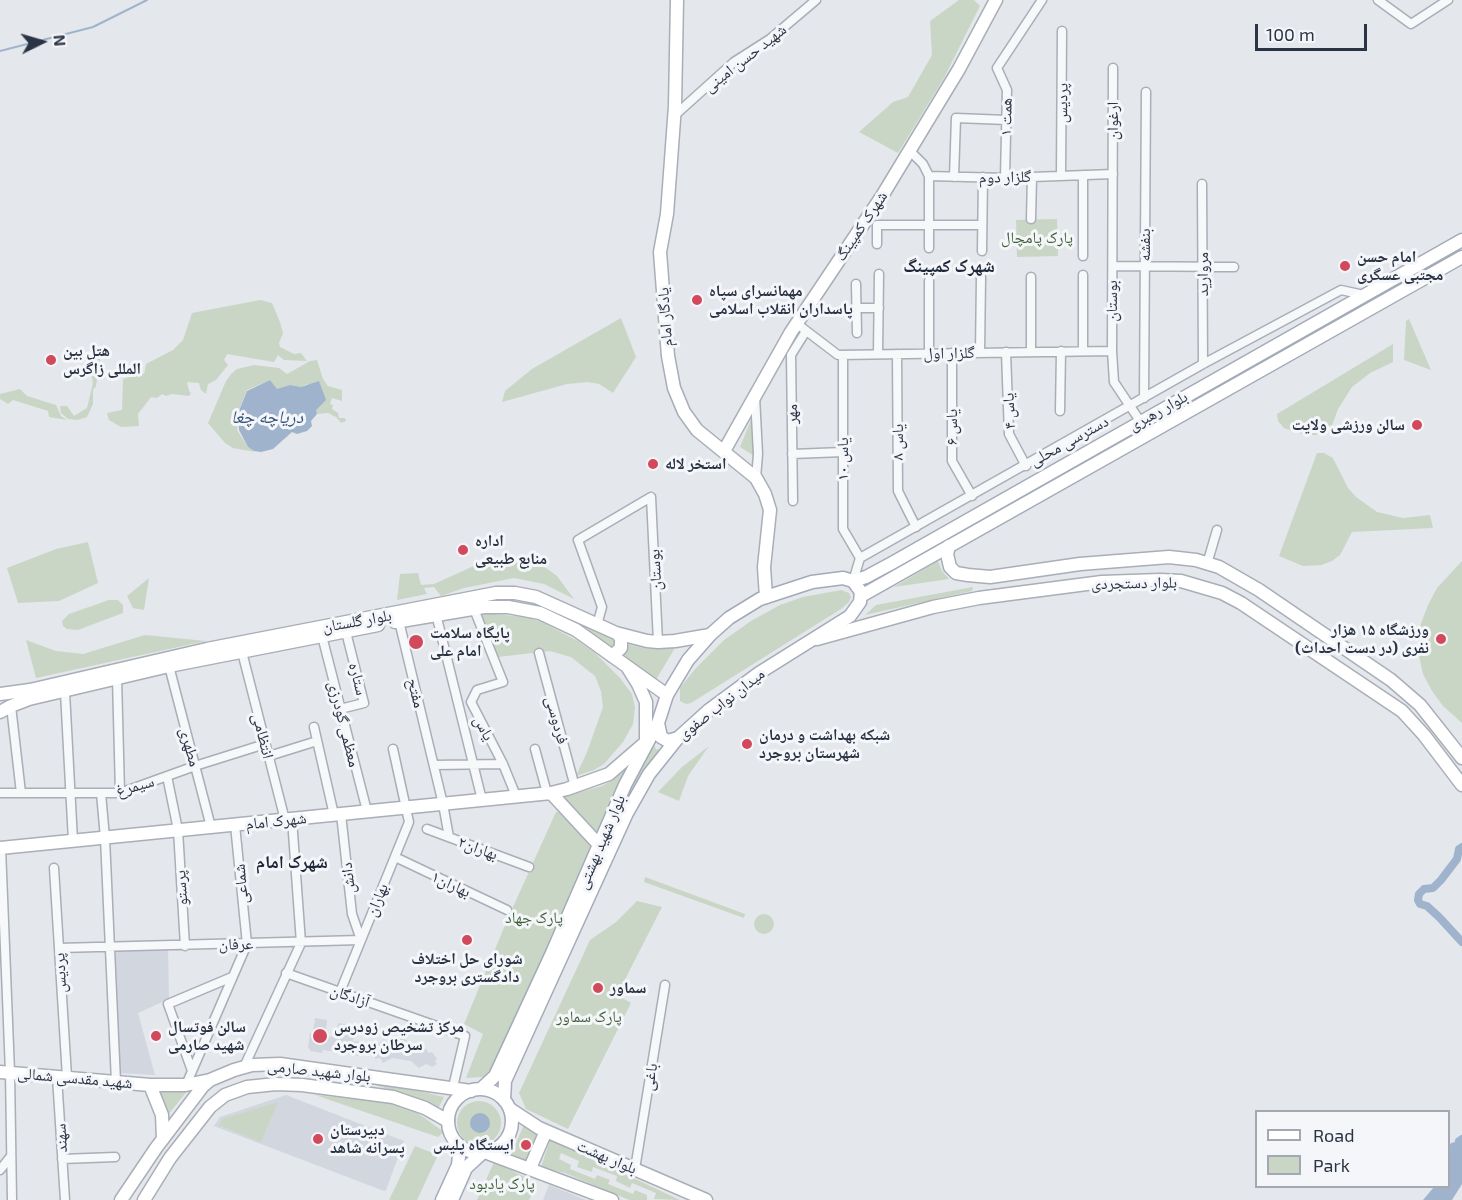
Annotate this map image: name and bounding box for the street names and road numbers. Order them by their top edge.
street label: شهید حسن امینی [700,20,790,96]
street label: پردیس [1052,83,1072,123]
street label: همت ۱ [996,98,1016,136]
street label: ارغوان [1103,102,1123,140]
street label: گلزار دوم [979,167,1031,187]
street label: شهرک کمپینگ [831,187,891,265]
street label: بنفشه [1135,228,1155,262]
street label: مروارید [1193,252,1213,296]
street label: بوستان [1102,280,1122,322]
street label: یادگار امام [653,287,677,347]
street label: گلزار اول [923,343,975,363]
street label: بلوار رهبری [1125,387,1191,435]
street label: یاس ۴ [998,392,1020,430]
street label: مهر [782,404,802,424]
street label: یاس ۶ [942,409,962,445]
street label: دسترسی محلی [1026,411,1112,471]
street label: یاس ۸ [888,424,908,460]
street label: یاس ۱۰ [833,437,853,481]
street label: بوستان [644,549,666,591]
street label: بلوار دستجردی [1091,573,1177,593]
street label: بلوار گلستان [321,605,393,637]
street label: ستاره [345,661,371,697]
street label: میدان نواب صفوی [674,664,768,744]
street label: مفتح [403,676,429,710]
street label: معظمی گودرزی [324,679,364,769]
street label: فردوسی [541,694,573,746]
street label: انتظامی [248,711,278,761]
street label: یاس [469,712,499,744]
street label: مطهری [176,725,204,769]
street label: سیمرغ [114,771,156,801]
street label: بلوار شهید بهشتی [572,792,630,892]
street label: شهرک امام [245,808,307,834]
street label: بهاران۲ [455,832,501,864]
street label: دانش [337,862,359,894]
street label: شماعی [230,863,252,905]
street label: بهاران۱ [428,867,474,901]
street label: پرستو [170,870,192,906]
street label: بهاران [362,881,392,919]
street label: عرفان [218,934,254,954]
street label: پردیس [49,952,71,994]
street label: آزادگان [328,980,372,1012]
street label: بلوار شهید صارمی [266,1056,372,1086]
street label: باغی [638,1062,662,1092]
street label: شهید مقدسی شمالی [17,1063,133,1093]
street label: سهند [51,1123,71,1153]
street label: بلوار بهشت [574,1136,640,1178]

